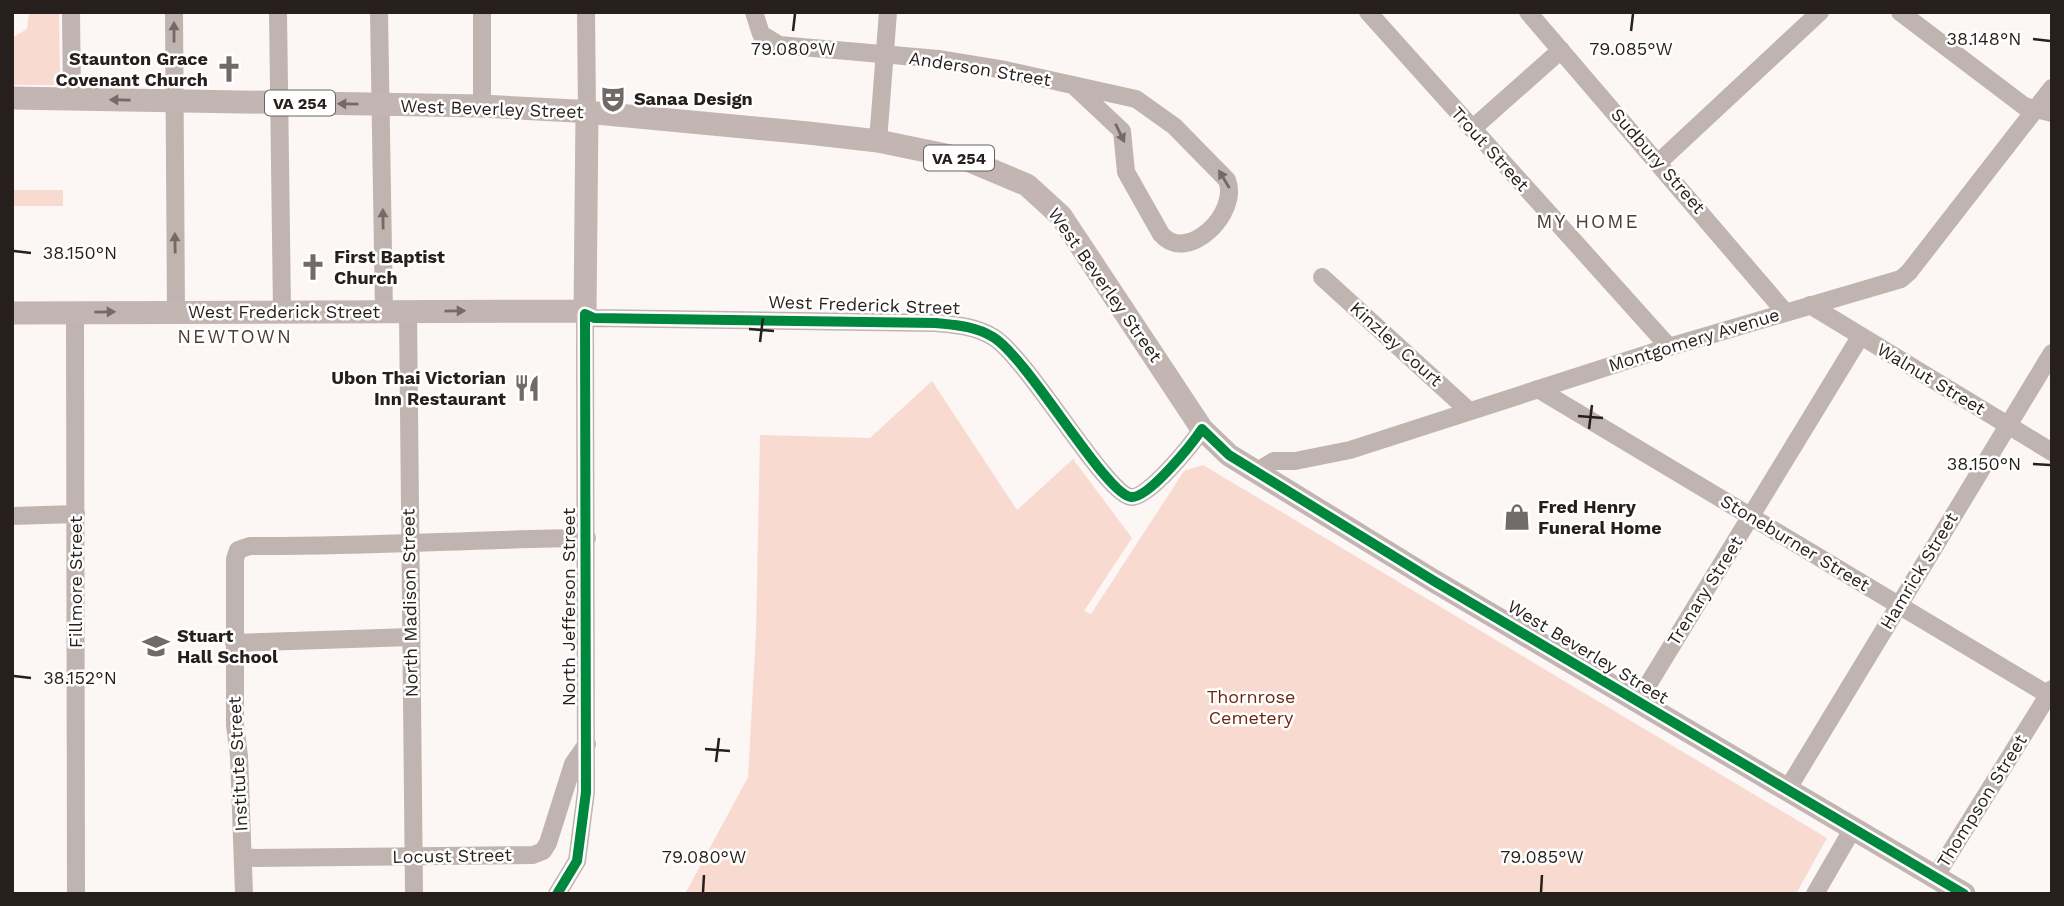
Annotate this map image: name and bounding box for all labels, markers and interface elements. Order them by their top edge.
one-way arrow [168,21,180,43]
text: 38.148°N [1947,28,2021,49]
text: 79.080°W [751,38,835,59]
text: 79.085°W [1589,38,1673,59]
street label: Anderson Street [908,47,1053,90]
place label: Staunton Grace Covenant Church [56,48,208,90]
church icon: Staunton Grace Covenant Church [214,54,244,84]
theatre icon: Sanaa Design [598,84,628,114]
place label: Sanaa Design [634,88,753,109]
road number: VA 254 [265,90,335,116]
one-way arrow [109,94,131,105]
street label: West Beverley Street [400,95,585,122]
one-way arrow [336,98,358,110]
street label: Trout Street [1447,102,1534,196]
street label: Sudbury Street [1607,104,1710,218]
one-way arrow [1113,124,1125,144]
road number: VA 254 [924,146,994,170]
one-way arrow [1218,170,1231,189]
street label: West Beverley Street [1044,203,1167,366]
one-way arrow [377,208,389,230]
district label: MY HOME [1536,210,1640,233]
one-way arrow [170,232,181,254]
text: 38.150°N [43,242,117,263]
place label: First Baptist Church [334,246,445,288]
church icon: First Baptist Church [298,252,328,282]
street label: West Frederick Street [768,291,961,318]
street label: Kinzley Court [1346,297,1447,391]
street label: West Frederick Street [188,301,380,322]
street label: Montgomery Avenue [1606,303,1782,376]
one-way arrow [444,305,466,317]
one-way arrow [94,306,116,318]
district label: NEWTOWN [177,325,293,348]
street label: Walnut Street [1873,338,1990,419]
place label: Ubon Thai Victorian Inn Restaurant [331,367,506,409]
restaurant icon: Ubon Thai Victorian Inn Restaurant [512,373,542,403]
text: 38.150°N [1947,453,2021,474]
street label: Stoneburner Street [1717,490,1874,596]
place label: Fred Henry Funeral Home [1538,496,1662,538]
shop icon: Fred Henry Funeral Home [1502,502,1532,532]
street label: North Jefferson Street [558,507,579,706]
street label: North Madison Street [397,508,422,698]
street label: Hamrick Street [1875,508,1962,633]
street label: Fillmore Street [65,515,86,648]
street label: Trenary Street [1663,532,1747,649]
street label: West Beverley Street [1504,595,1673,708]
place label: Stuart Hall School [177,625,278,667]
school or university icon: Stuart Hall School [141,631,171,661]
text: 38.152°N [43,667,117,688]
park label: Thornrose Cemetery [1207,686,1295,728]
street label: Institute Street [223,696,252,832]
street label: Thompson Street [1932,730,2031,871]
street label: Locust Street [392,844,513,867]
text: 79.080°W [662,846,746,867]
text: 79.085°W [1500,846,1584,867]

